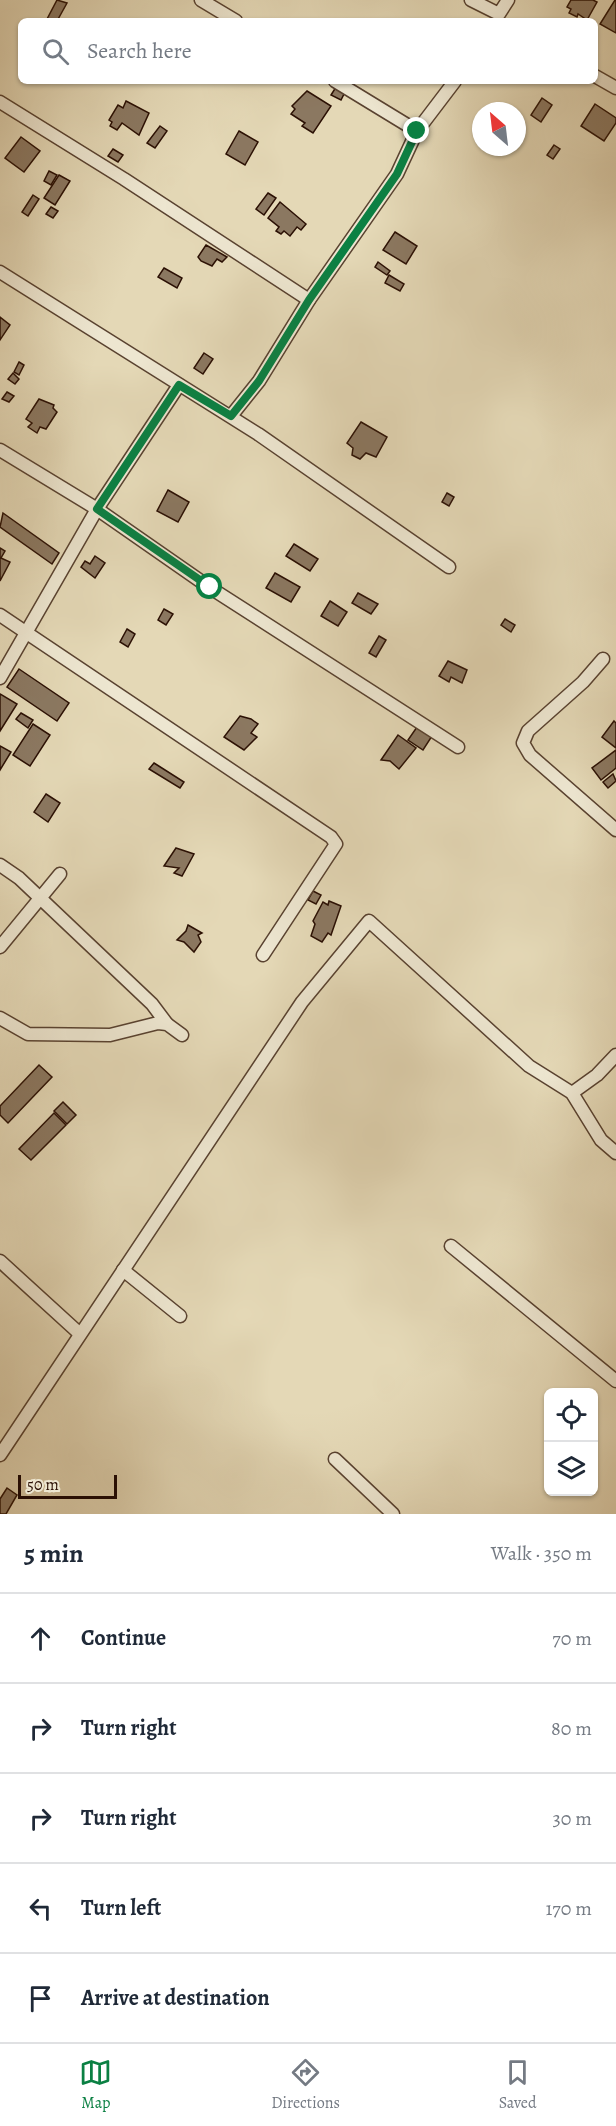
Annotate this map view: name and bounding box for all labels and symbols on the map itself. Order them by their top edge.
north arrow [472,102,526,156]
route end [403,117,429,143]
route start [196,573,222,599]
scale bar [18,1472,117,1500]

